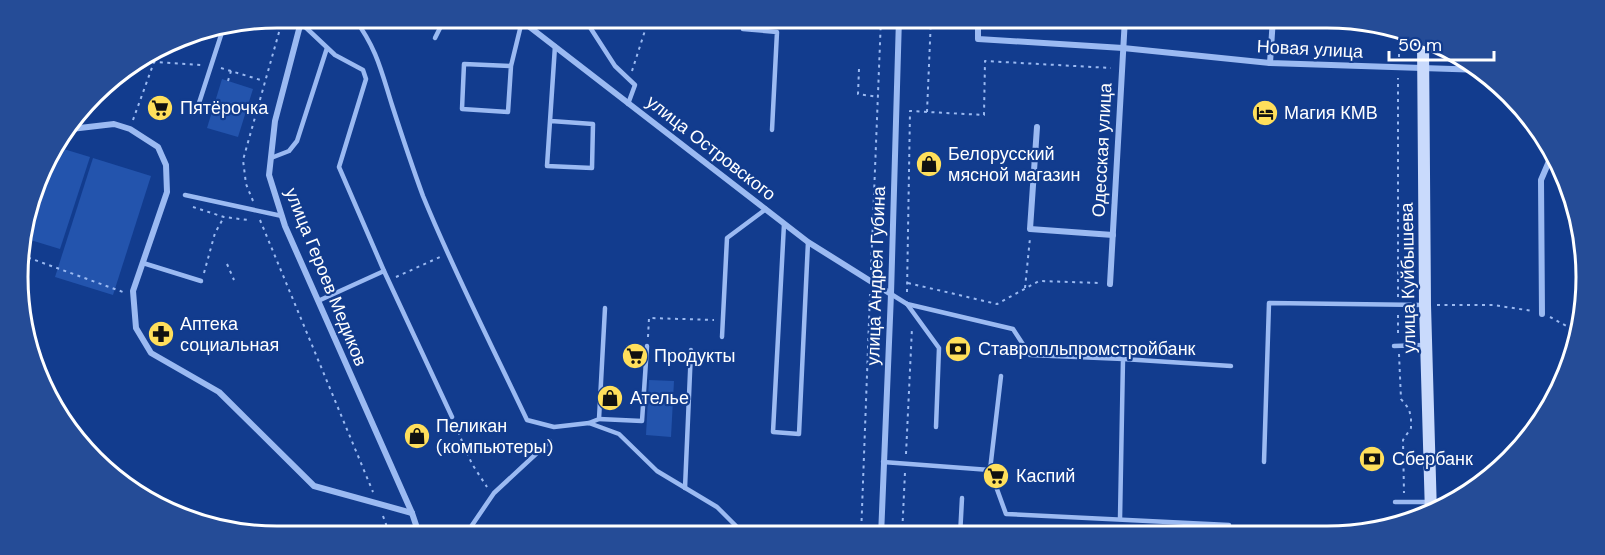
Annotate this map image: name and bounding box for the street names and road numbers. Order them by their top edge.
street label: Новая улица [1256,34,1365,64]
street label: Одесская улица [1086,81,1118,218]
street label: улица Островского [641,90,781,206]
street label: улица Героев Медиков [279,184,373,370]
street label: улица Андрея Губина [861,185,891,366]
street label: улица Куйбышева [1395,201,1421,354]

